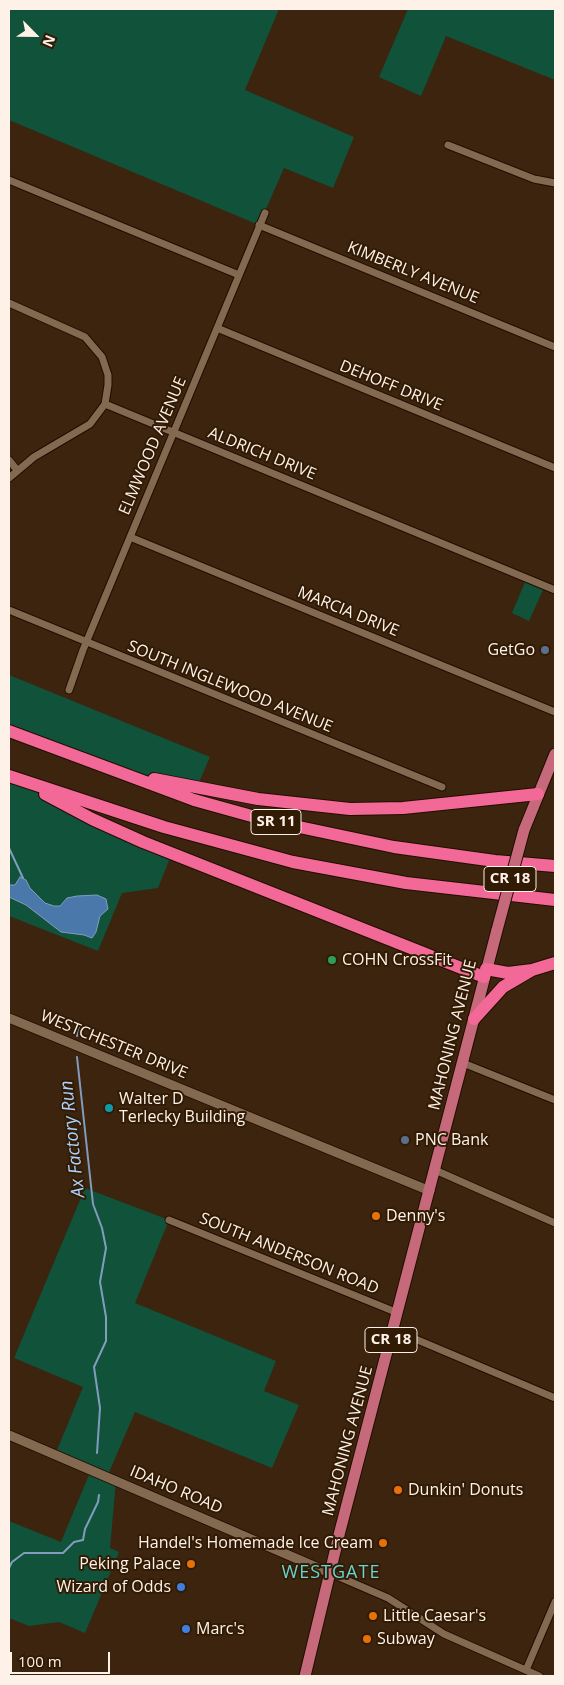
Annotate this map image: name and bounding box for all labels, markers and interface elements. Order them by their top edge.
north arrow [10,10,60,60]
text: N [38,32,60,50]
street label: KIMBERLY AVENUE [344,238,482,308]
street label: DEHOFF DRIVE [337,357,445,415]
street label: ELMWOOD AVENUE [115,374,191,518]
street label: ALDRICH DRIVE [205,424,319,484]
street label: MARCIA DRIVE [295,583,401,641]
street label: SOUTH INGLEWOOD AVENUE [125,637,335,737]
place label: GetGo [487,640,535,660]
marker: GetGo [539,644,551,656]
road number: SR 11 [251,810,301,834]
road number: CR 18 [484,866,536,892]
place label: COHN CrossFit [342,950,452,970]
marker: COHN CrossFit [326,954,338,966]
street label: MAHONING AVENUE [425,958,481,1112]
street label: WESTCHESTER DRIVE [38,1007,190,1083]
water label: Ax Factory Run [56,1079,90,1199]
place label: Walter D Terlecky Building [119,1089,245,1127]
marker: Walter D Terlecky Building [103,1102,115,1114]
place label: PNC Bank [415,1130,488,1150]
marker: PNC Bank [399,1134,411,1146]
place label: Denny's [386,1206,445,1226]
street label: SOUTH ANDERSON ROAD [197,1209,381,1299]
marker: Denny's [370,1210,382,1222]
road number: CR 18 [365,1328,417,1352]
street label: MAHONING AVENUE [319,1364,377,1518]
street label: IDAHO ROAD [127,1462,225,1518]
place label: Dunkin' Donuts [408,1480,523,1500]
marker: Dunkin' Donuts [392,1484,404,1496]
place label: Handel's Homemade Ice Cream [138,1533,373,1553]
marker: Handel's Homemade Ice Cream [377,1537,389,1549]
place label: Peking Palace [79,1554,181,1574]
marker: Peking Palace [185,1558,197,1570]
district label: WESTGATE [281,1562,381,1584]
place label: Wizard of Odds [56,1577,171,1597]
marker: Wizard of Odds [175,1581,187,1593]
place label: Little Caesar's [383,1606,486,1626]
marker: Little Caesar's [367,1610,379,1622]
place label: Marc's [196,1619,245,1639]
marker: Marc's [180,1623,192,1635]
place label: Subway [377,1629,435,1649]
marker: Subway [361,1633,373,1645]
scale bar [12,1642,112,1674]
text: 100 m [18,1651,62,1671]

